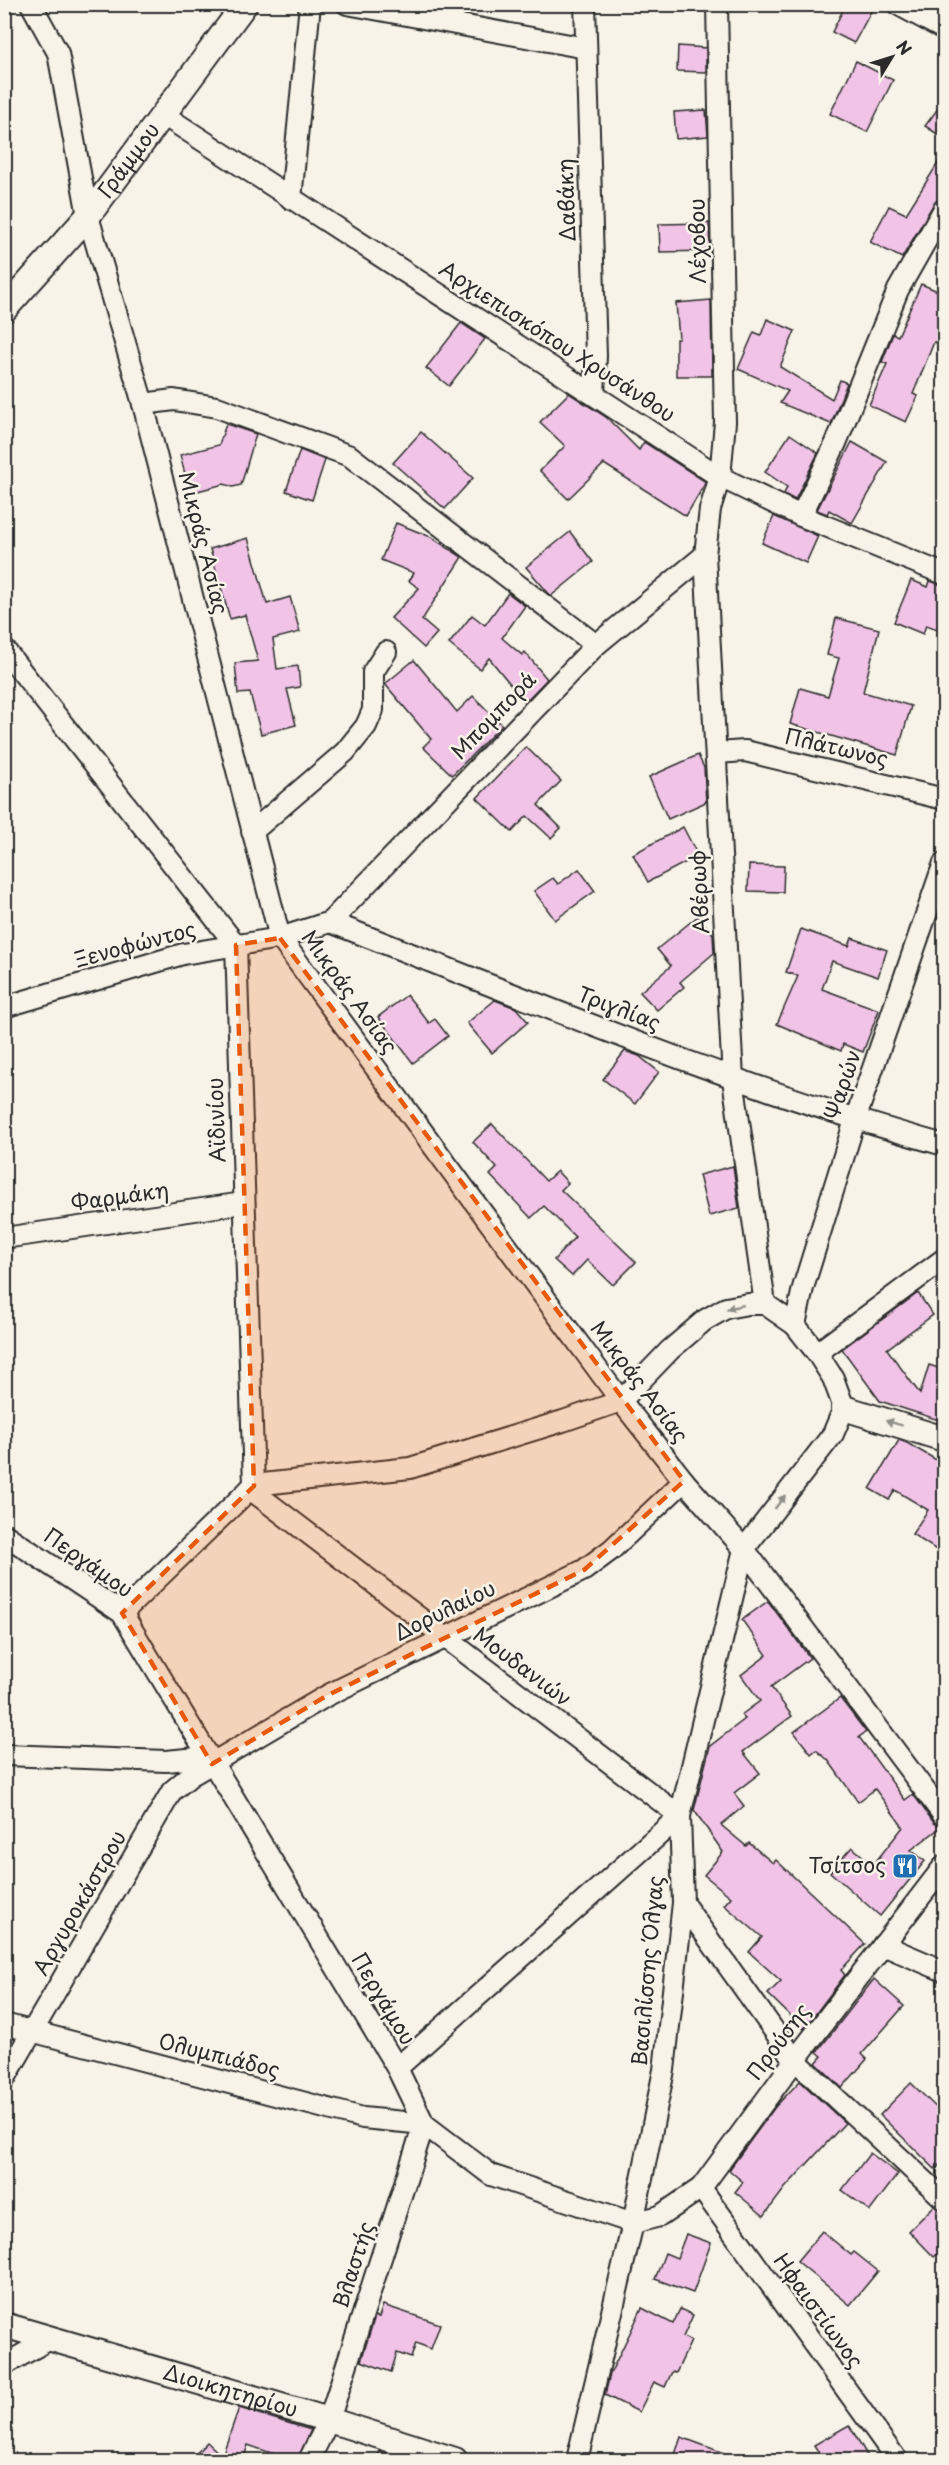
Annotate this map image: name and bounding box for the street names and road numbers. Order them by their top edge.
street label: Γράμμου [89,115,166,204]
street label: Δαβάκη [548,158,582,242]
street label: Λέχοβου [679,198,713,284]
street label: Αρχιεπισκόπου Χρυσάνθου [434,252,683,429]
street label: Μικράς Ασίας [172,468,238,617]
street label: Μπομπορά [442,663,543,766]
street label: Πλάτωνος [781,719,892,774]
street label: Αβέρωφ [680,849,716,935]
street label: Ξενοφώντος [70,912,199,975]
street label: Μικράς Ασίας [295,922,407,1059]
street label: Τριγλίας [574,977,666,1038]
street label: Ψαρών [814,1045,868,1124]
street label: Αϊδινίου [198,1077,232,1163]
street label: Φαρμάκη [69,1172,171,1218]
street label: Μικράς Ασίας [584,1313,697,1449]
street label: Περγάμου [38,1519,141,1604]
street label: Δορυλαίου [388,1571,500,1648]
street label: Μουδανιών [467,1618,579,1713]
street label: Αργυροκάστρου [24,1824,133,1980]
street label: Βασιλίσσης Όλγας [622,1874,670,2067]
street label: Περγάμου [344,1945,425,2051]
street label: Προύσης [738,1996,817,2086]
street label: Ολυμπιάδος [155,2024,283,2085]
street label: Βλαστής [323,2217,381,2312]
street label: Ηφαιστίωνος [767,2246,872,2374]
street label: Διοικητηρίου [160,2354,302,2424]

